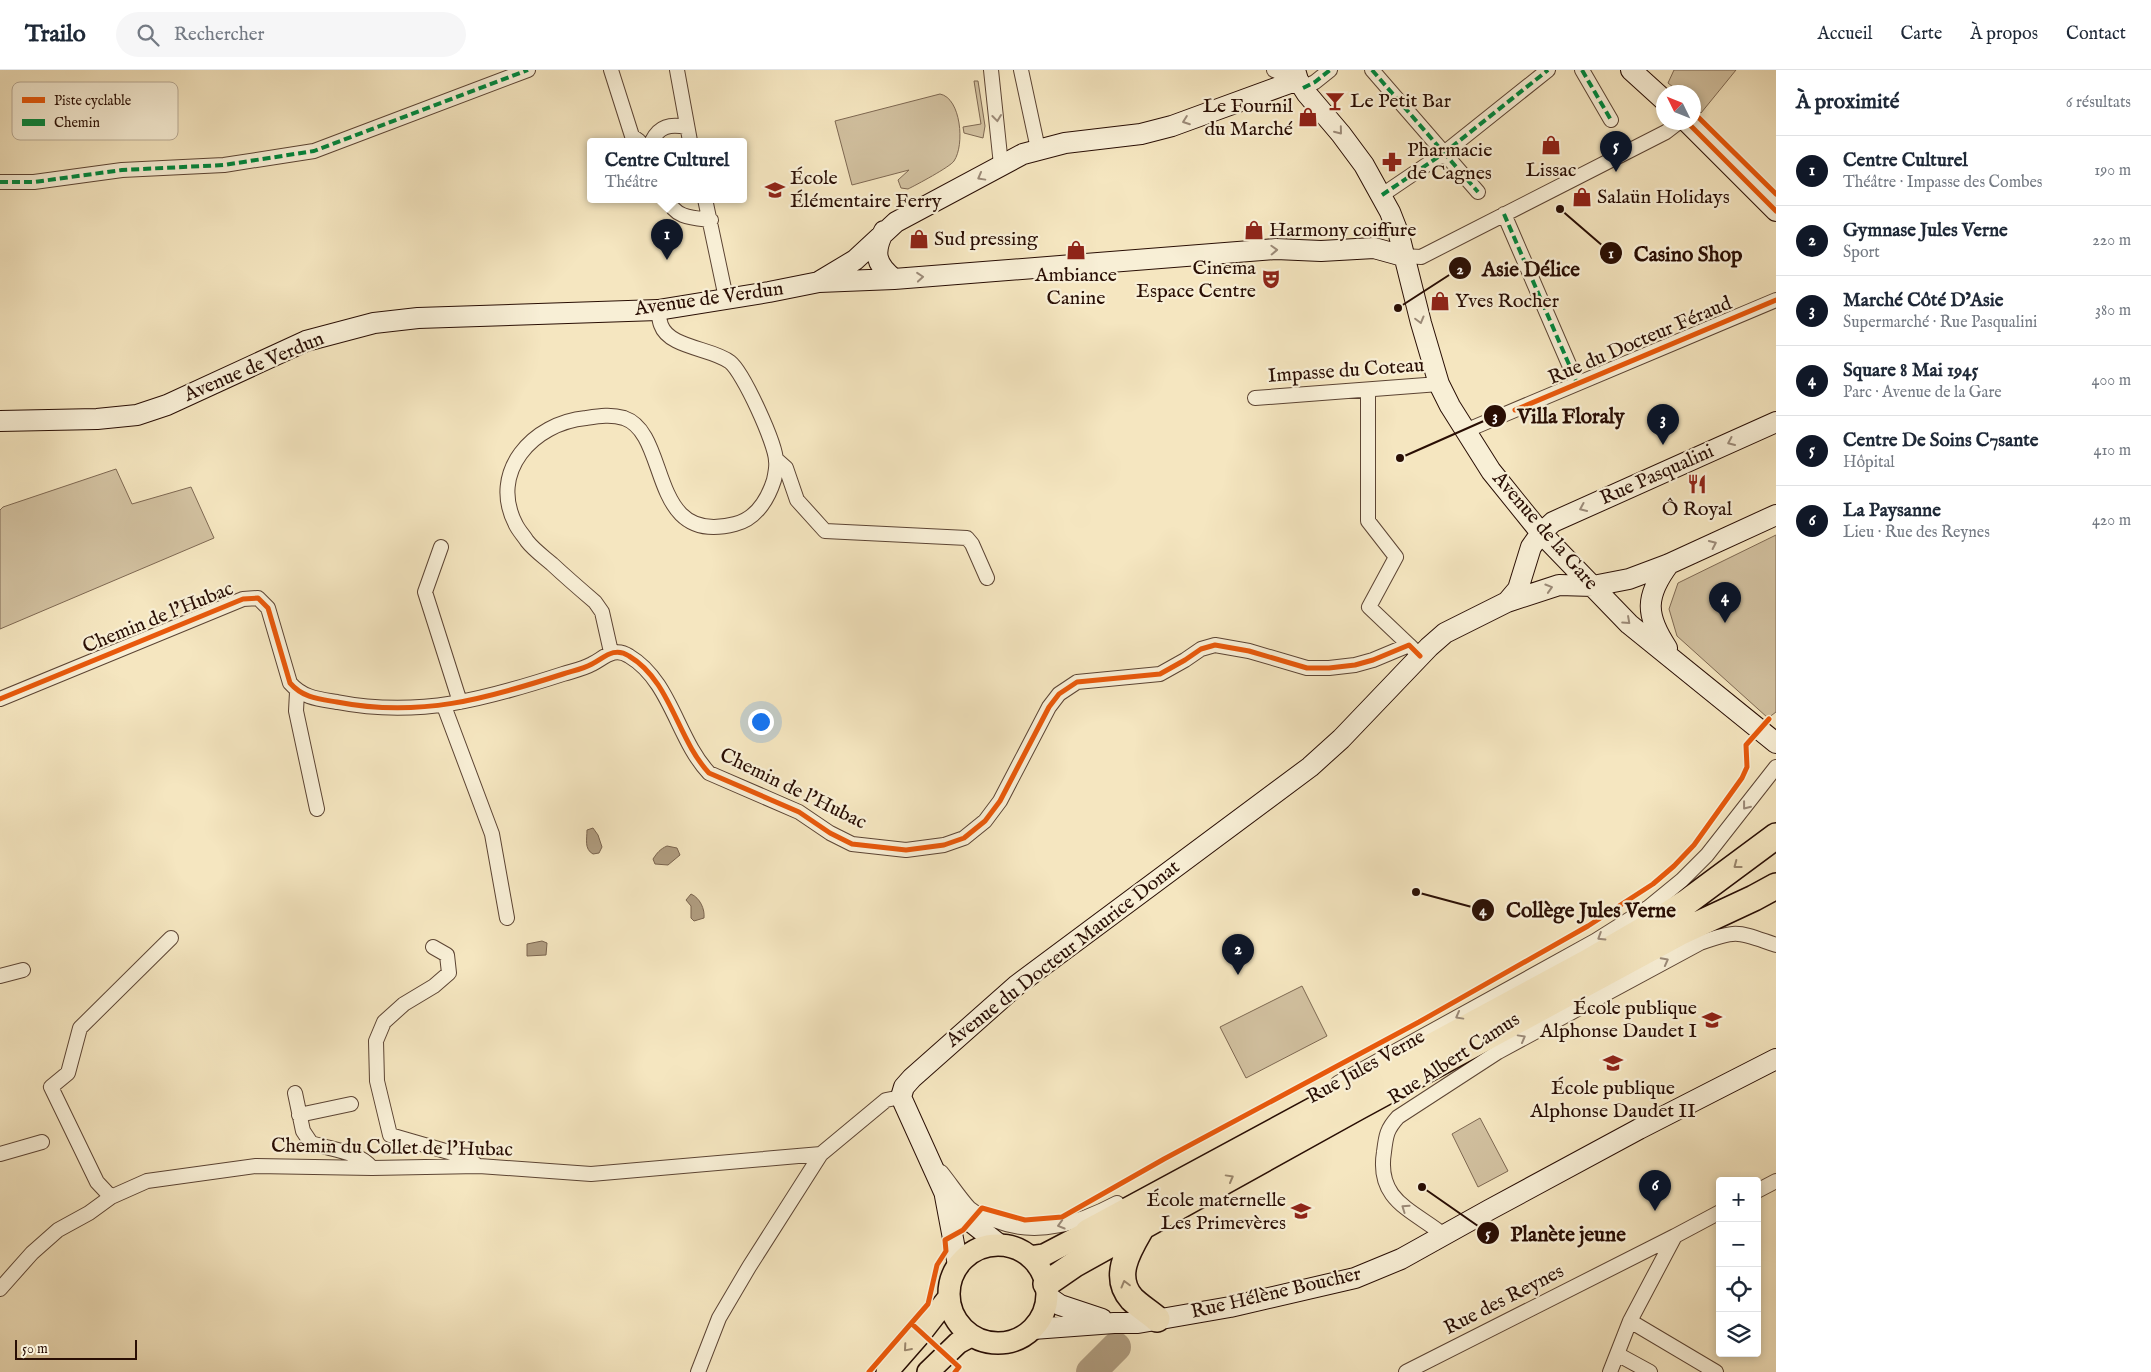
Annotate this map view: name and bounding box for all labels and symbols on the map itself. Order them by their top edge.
legend [12,82,178,140]
north arrow [1656,85,1701,130]
place label: Le Petit Bar [1350,89,1452,114]
bar icon: Le Petit Bar [1324,90,1346,112]
text: Piste cyclable [54,92,132,110]
place label: Le Fournil du Marché [1203,94,1294,142]
shop icon: Le Fournil du Marché [1297,106,1319,128]
text: Chemin [54,114,100,132]
one-way arrow [991,114,1002,122]
one-way arrow [1183,115,1191,125]
one-way arrow [1333,125,1341,134]
pin: 5 [1600,131,1632,172]
shop icon: Lissac [1540,134,1562,156]
place label: Pharmacie de Cagnes [1407,138,1492,186]
pharmacy icon: Pharmacie de Cagnes [1381,151,1403,173]
place label: Lissac [1526,158,1576,183]
place label: École Élémentaire Ferry [790,166,942,214]
one-way arrow [977,171,986,181]
school or university icon: École Élémentaire Ferry [764,179,786,201]
place label: Salaün Holidays [1597,185,1730,210]
shop icon: Salaün Holidays [1571,186,1593,208]
place label: Harmony coiffure [1269,218,1416,243]
pin: 1 [651,219,683,260]
shop icon: Harmony coiffure [1243,219,1265,241]
place label: Sud pressing [934,227,1039,252]
shop icon: Sud pressing [908,228,930,250]
callout: Casino Shop [1599,235,1752,271]
shop icon: Ambiance Canine [1065,239,1087,261]
text: Casino Shop [1634,242,1743,269]
one-way arrow [1270,244,1278,255]
text: 1 [1608,244,1614,263]
callout: Asie Délice [1447,250,1590,286]
place label: Cinema Espace Centre [1136,256,1256,304]
text: Asie Délice [1481,257,1580,284]
text: 2 [1456,260,1464,279]
place label: Ambiance Canine [1034,263,1117,311]
theatre icon: Cinema Espace Centre [1260,268,1282,290]
one-way arrow [916,272,924,283]
street label: Avenue de Verdun [632,276,785,322]
place label: Yves Rocher [1455,289,1560,314]
shop icon: Yves Rocher [1429,290,1451,312]
street label: Rue du Docteur Féraud [1545,291,1736,391]
one-way arrow [1414,315,1425,324]
street label: Avenue de Verdun [179,326,328,408]
street label: Impasse du Coteau [1267,353,1425,389]
callout: Villa Floraly [1483,398,1635,434]
text: Villa Floraly [1516,404,1625,431]
pin: 3 [1647,404,1679,445]
text: 3 [1492,407,1498,426]
one-way arrow [1727,435,1736,446]
street label: Rue Pasqualini [1596,439,1718,511]
street label: Avenue de la Gare [1486,466,1603,596]
restaurant icon: Ô Royal [1686,473,1708,495]
place label: Ô Royal [1662,497,1733,522]
one-way arrow [1579,502,1588,512]
one-way arrow [1708,539,1717,550]
street label: Chemin de l'Hubac [79,576,237,660]
pin: 4 [1709,582,1741,623]
one-way arrow [1544,584,1553,594]
one-way arrow [1621,615,1630,624]
your location [748,709,774,735]
street label: Chemin de l'Hubac [716,743,870,835]
one-way arrow [1744,800,1752,809]
street label: Avenue du Docteur Maurice Donat [940,855,1185,1054]
one-way arrow [1734,859,1743,867]
callout: Collège Jules Verne [1471,892,1686,928]
text: Collège Jules Verne [1506,898,1676,925]
text: 4 [1479,901,1487,920]
one-way arrow [1597,931,1607,940]
pin: 2 [1222,934,1254,975]
one-way arrow [1660,957,1669,967]
place label: École publique Alphonse Daudet I [1539,996,1697,1044]
street label: Rue Albert Camus [1383,1007,1525,1111]
school or university icon: École publique Alphonse Daudet I [1701,1009,1723,1031]
one-way arrow [1455,1010,1464,1020]
street label: Rue Jules Verne [1302,1024,1430,1110]
one-way arrow [1517,1035,1526,1045]
school or university icon: École publique Alphonse Daudet II [1602,1052,1624,1074]
place label: École publique Alphonse Daudet II [1529,1076,1696,1124]
street label: Chemin du Collet de l'Hubac [271,1133,513,1163]
pin: 6 [1639,1170,1671,1211]
one-way arrow [1225,1174,1234,1184]
place label: École maternelle Les Primevères [1147,1188,1286,1236]
school or university icon: École maternelle Les Primevères [1290,1200,1312,1222]
one-way arrow [1401,1205,1411,1214]
callout: Planète jeune [1475,1215,1636,1251]
one-way arrow [1057,1219,1065,1229]
text: Planète jeune [1510,1222,1626,1249]
text: 5 [1485,1224,1491,1243]
street label: Rue des Reynes [1440,1259,1568,1341]
street label: Rue Hélène Boucher [1188,1261,1364,1325]
one-way arrow [1121,1280,1131,1288]
scale bar [15,1337,138,1360]
one-way arrow [904,1343,913,1352]

